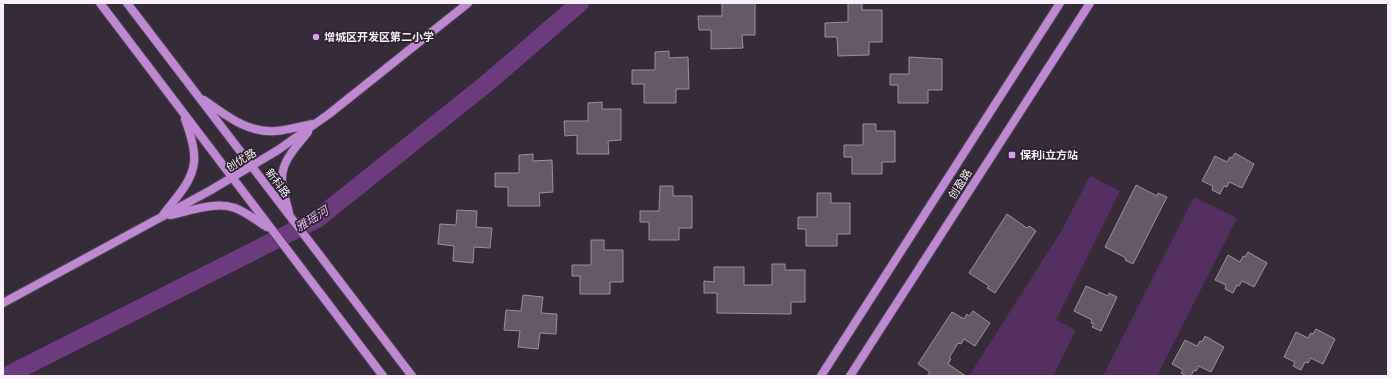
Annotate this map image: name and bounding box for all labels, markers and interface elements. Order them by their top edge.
place label: 增城区开发区第二小学 [324,29,434,44]
marker: 增城区开发区第二小学 [311,32,321,42]
street label: 创优路 [223,145,259,174]
place label: 保利i立方站 [1020,147,1078,162]
marker: 保利i立方站 [1007,150,1017,160]
street label: 新科路 [262,165,294,200]
street label: 创盈路 [944,166,975,202]
water label: 雅瑶河 [292,201,333,235]

